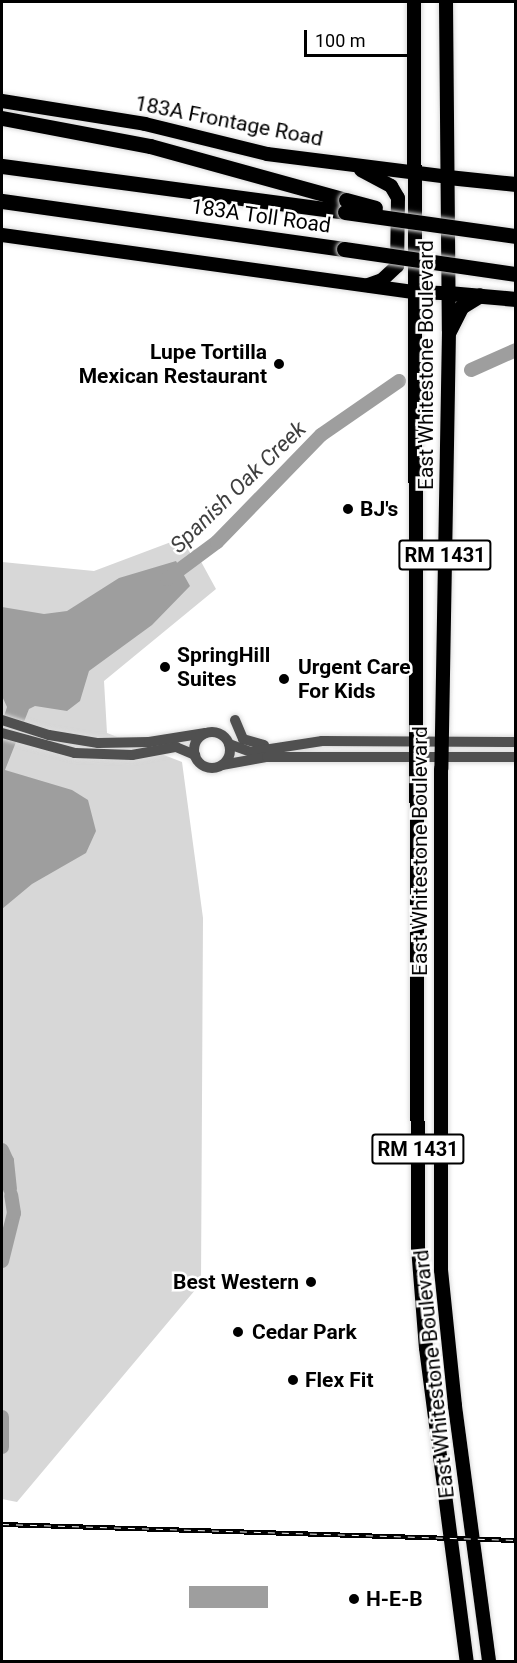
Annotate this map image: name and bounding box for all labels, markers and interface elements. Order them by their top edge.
scale bar [307,18,420,56]
text: 100 m [315,30,366,51]
street label: 183A Frontage Road [133,90,325,152]
street label: 183A Toll Road [189,194,333,238]
street label: East Whitestone Boulevard [413,240,439,490]
place label: Lupe Tortilla Mexican Restaurant [79,339,267,389]
marker: Lupe Tortilla Mexican Restaurant [272,357,286,371]
water label: Spanish Oak Creek [165,416,311,558]
place label: BJ's [360,496,398,522]
marker: BJ's [341,502,355,516]
road number: RM 1431 [397,538,493,572]
place label: SpringHill Suites [177,642,270,692]
place label: Urgent Care For Kids [298,654,411,704]
marker: SpringHill Suites [158,660,172,674]
marker: Urgent Care For Kids [275,670,293,688]
street label: East Whitestone Boulevard [407,726,433,976]
road number: RM 1431 [370,1132,466,1166]
street label: East Whitestone Boulevard [408,1248,460,1500]
place label: Best Western [173,1269,299,1295]
marker: Best Western [304,1275,318,1289]
place label: Cedar Park [252,1319,357,1345]
marker: Cedar Park [229,1323,247,1341]
place label: Flex Fit [305,1367,374,1393]
marker: Flex Fit [286,1373,300,1387]
place label: H-E-B [366,1586,423,1612]
marker: H-E-B [347,1592,361,1606]

